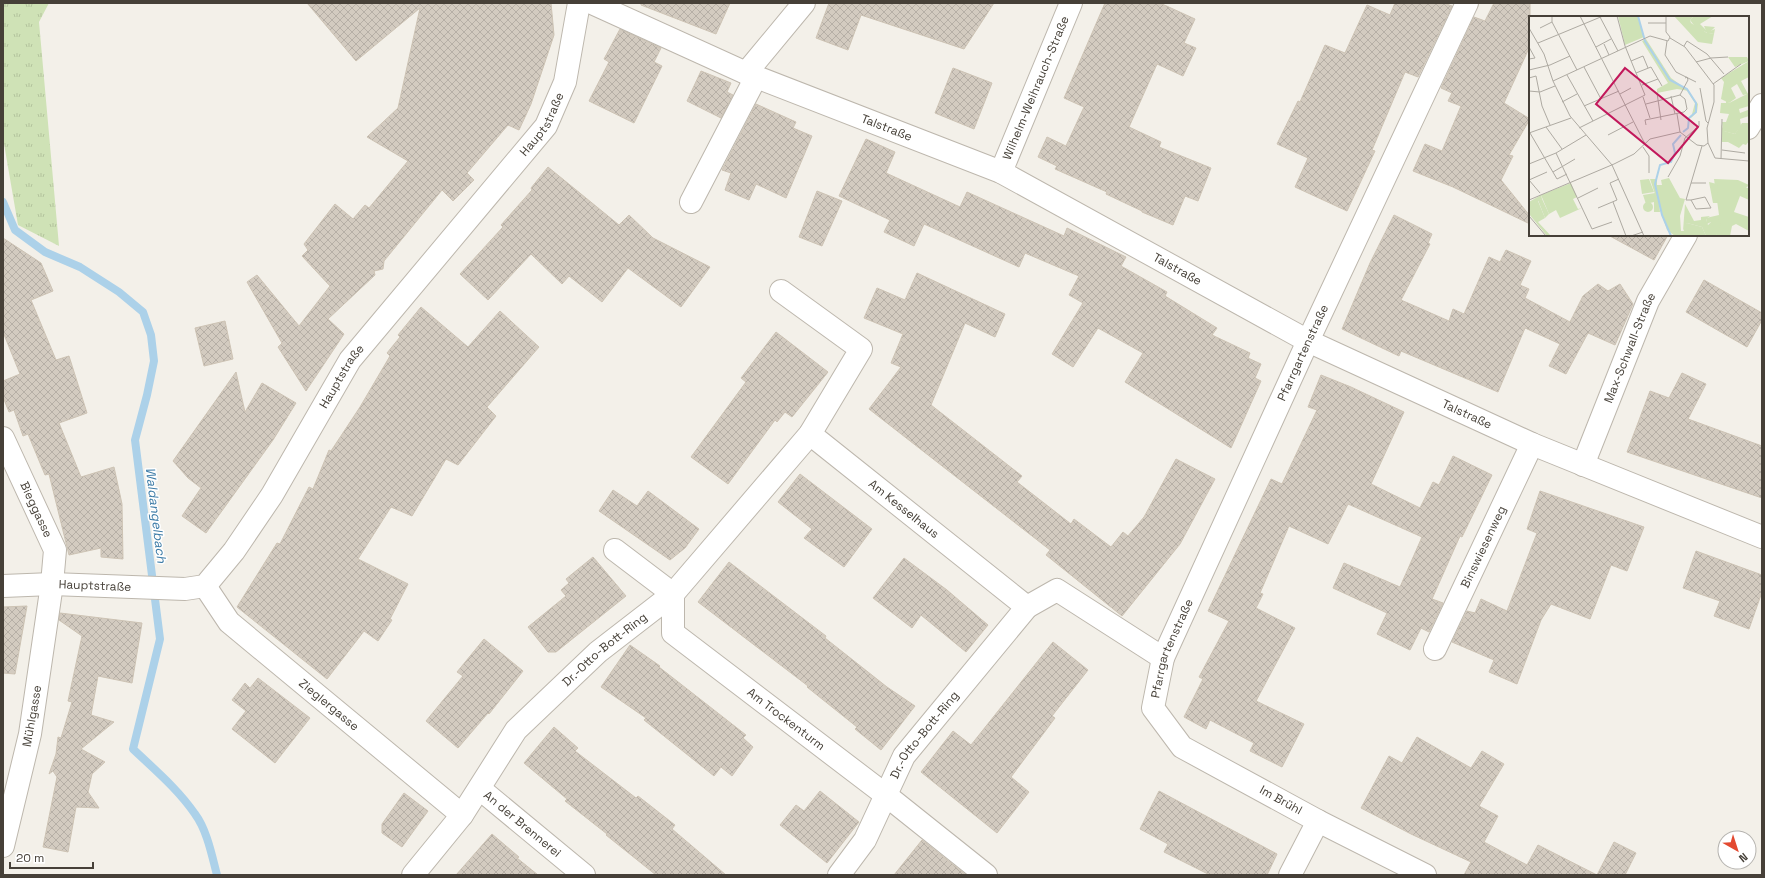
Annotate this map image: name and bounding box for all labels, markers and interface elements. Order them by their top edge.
street label: Wilhelm-Weihrauch-Straße [999,14,1073,162]
inset map [1529,16,1749,236]
street label: Hauptstraße [516,90,567,159]
street label: Talstraße [859,110,914,145]
street label: Talstraße [1150,249,1205,289]
street label: Max-Schwall-Straße [1600,290,1659,406]
street label: Pfarrgartenstraße [1274,302,1332,404]
street label: Hauptstraße [316,341,368,411]
street label: Talstraße [1439,396,1495,432]
water label: Waldangelbach [142,466,170,565]
street label: Am Kesselhaus [865,476,942,542]
street label: Bieggasse [16,479,56,540]
street label: Binswiesenweg [1457,503,1510,591]
street label: Hauptstraße [58,576,132,595]
street label: Pfarrgartenstraße [1147,596,1197,699]
street label: Dr.-Otto-Bott-Ring [559,609,650,690]
street label: Zieglergasse [296,675,362,734]
street label: Mühlgasse [19,684,45,748]
street label: Am Trockenturm [744,684,828,754]
street label: Dr.-Otto-Bott-Ring [886,688,962,782]
street label: Im Brühl [1257,782,1305,818]
street label: An der Brennerei [480,787,565,861]
north arrow [1717,830,1757,870]
scale bar [10,844,93,870]
text: 20 m [16,850,44,866]
text: N [1736,850,1751,866]

